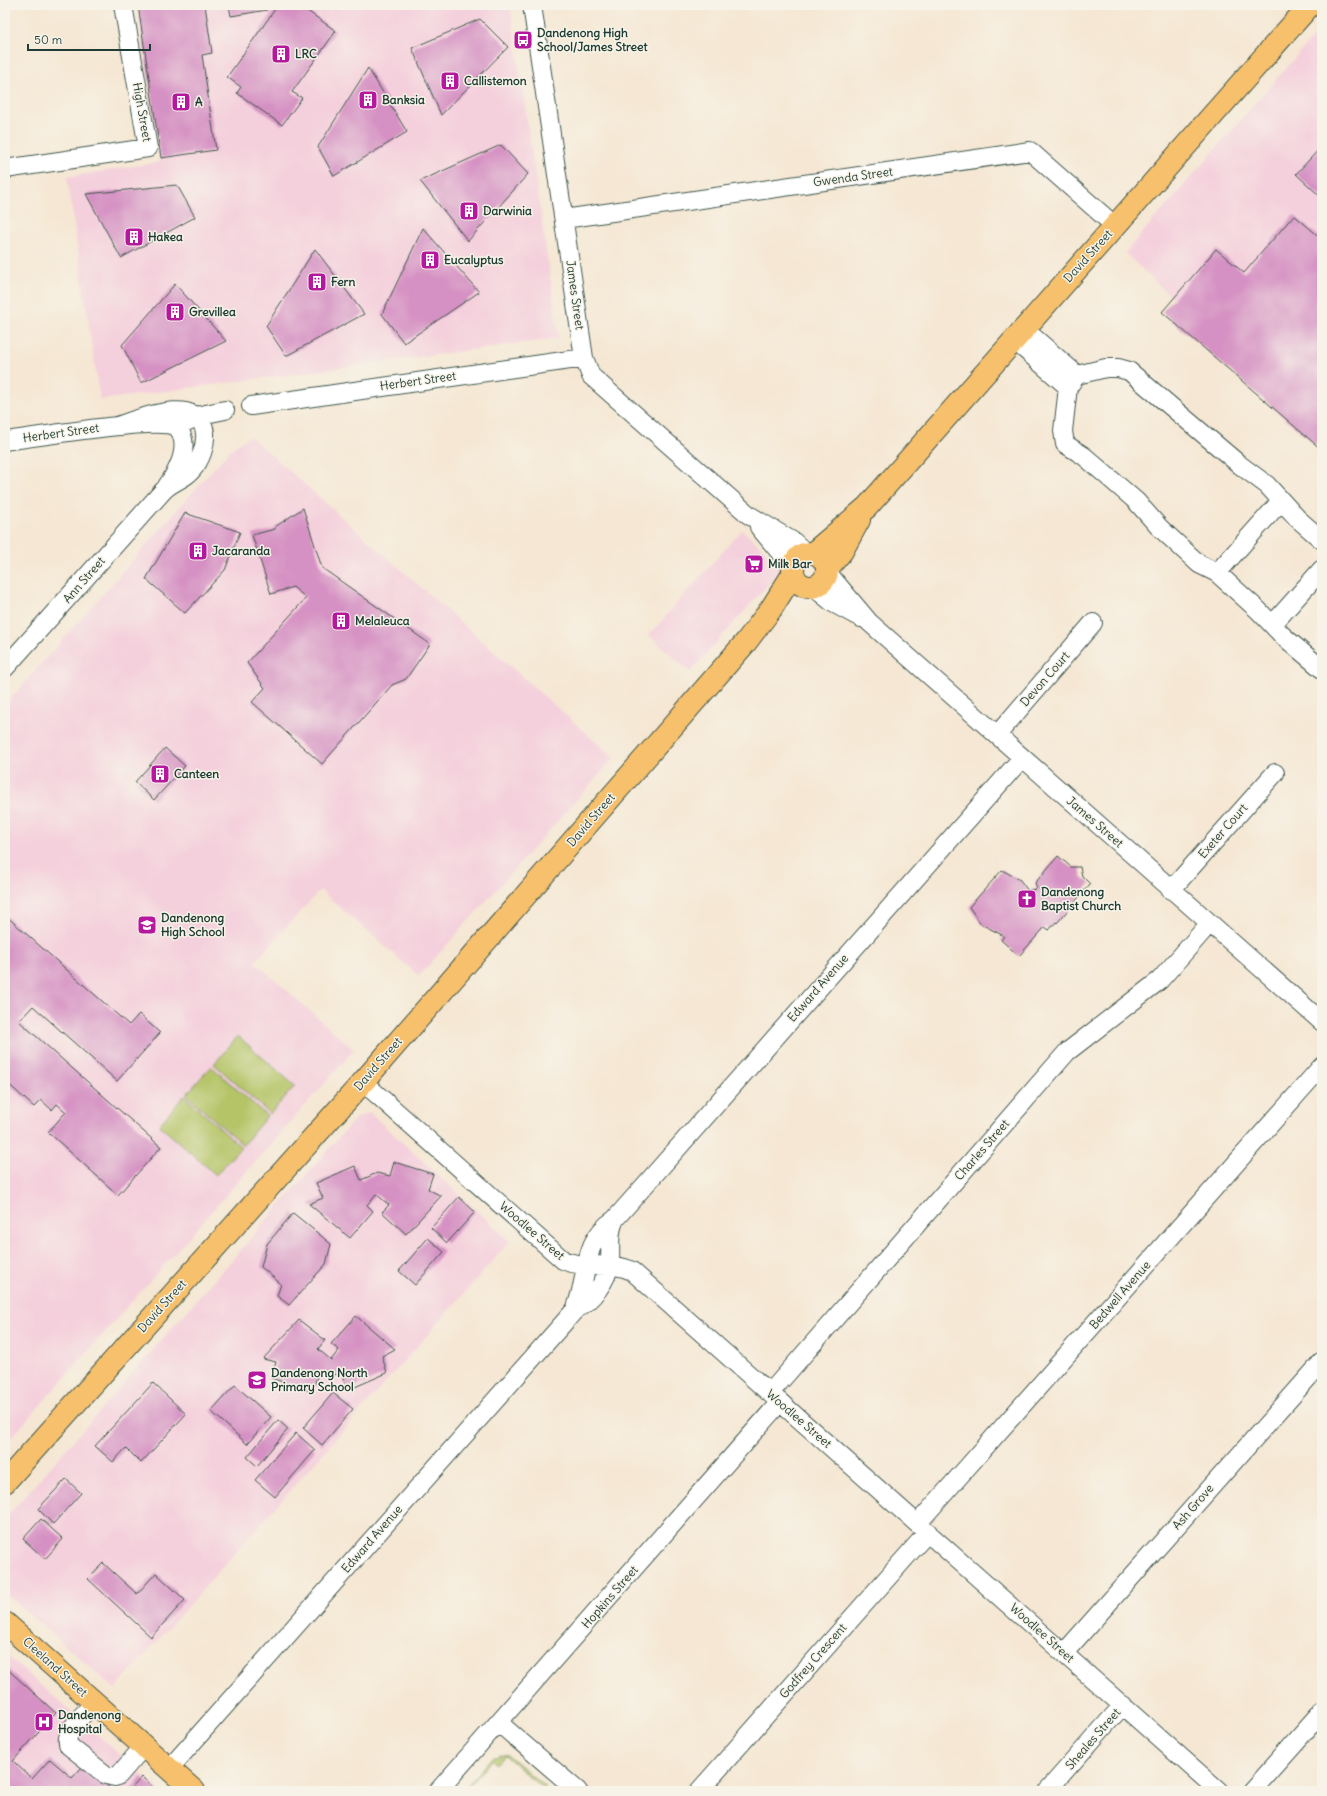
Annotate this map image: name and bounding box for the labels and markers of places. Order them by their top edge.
place label: Dandenong High School/James Street [537,25,648,54]
bus stop icon: Dandenong High School/James Street [512,29,534,51]
building icon: LRC [270,43,292,65]
place label: LRC [295,46,317,61]
building icon: Callistemon [439,70,461,92]
place label: Callistemon [464,73,527,88]
building icon: Banksia [357,89,379,111]
building icon: A [170,91,192,113]
place label: Banksia [382,92,425,107]
place label: A [195,94,203,109]
building icon: Darwinia [458,200,480,222]
place label: Darwinia [483,203,532,218]
building icon: Hakea [123,226,145,248]
place label: Hakea [148,229,183,244]
building icon: Eucalyptus [419,249,441,271]
place label: Eucalyptus [444,252,504,268]
building icon: Fern [306,271,328,293]
place label: Fern [331,274,355,289]
building icon: Grevillea [164,301,186,323]
place label: Grevillea [189,304,236,319]
building icon: Jacaranda [187,540,209,562]
place label: Jacaranda [212,543,270,558]
supermarket icon: Milk Bar [743,553,765,575]
place label: Milk Bar [768,556,812,571]
building icon: Melaleuca [330,610,352,632]
place label: Melaleuca [355,613,410,628]
building icon: Canteen [149,763,171,785]
place label: Canteen [174,766,219,781]
place label: Dandenong Baptist Church [1041,884,1121,914]
church icon: Dandenong Baptist Church [1016,888,1038,910]
place label: Dandenong High School [161,910,225,940]
school or university icon: Dandenong High School [136,914,158,936]
place label: Dandenong North Primary School [271,1365,368,1395]
school or university icon: Dandenong North Primary School [246,1369,268,1391]
place label: Dandenong Hospital [58,1707,121,1737]
hospital icon: Dandenong Hospital [33,1711,55,1733]

